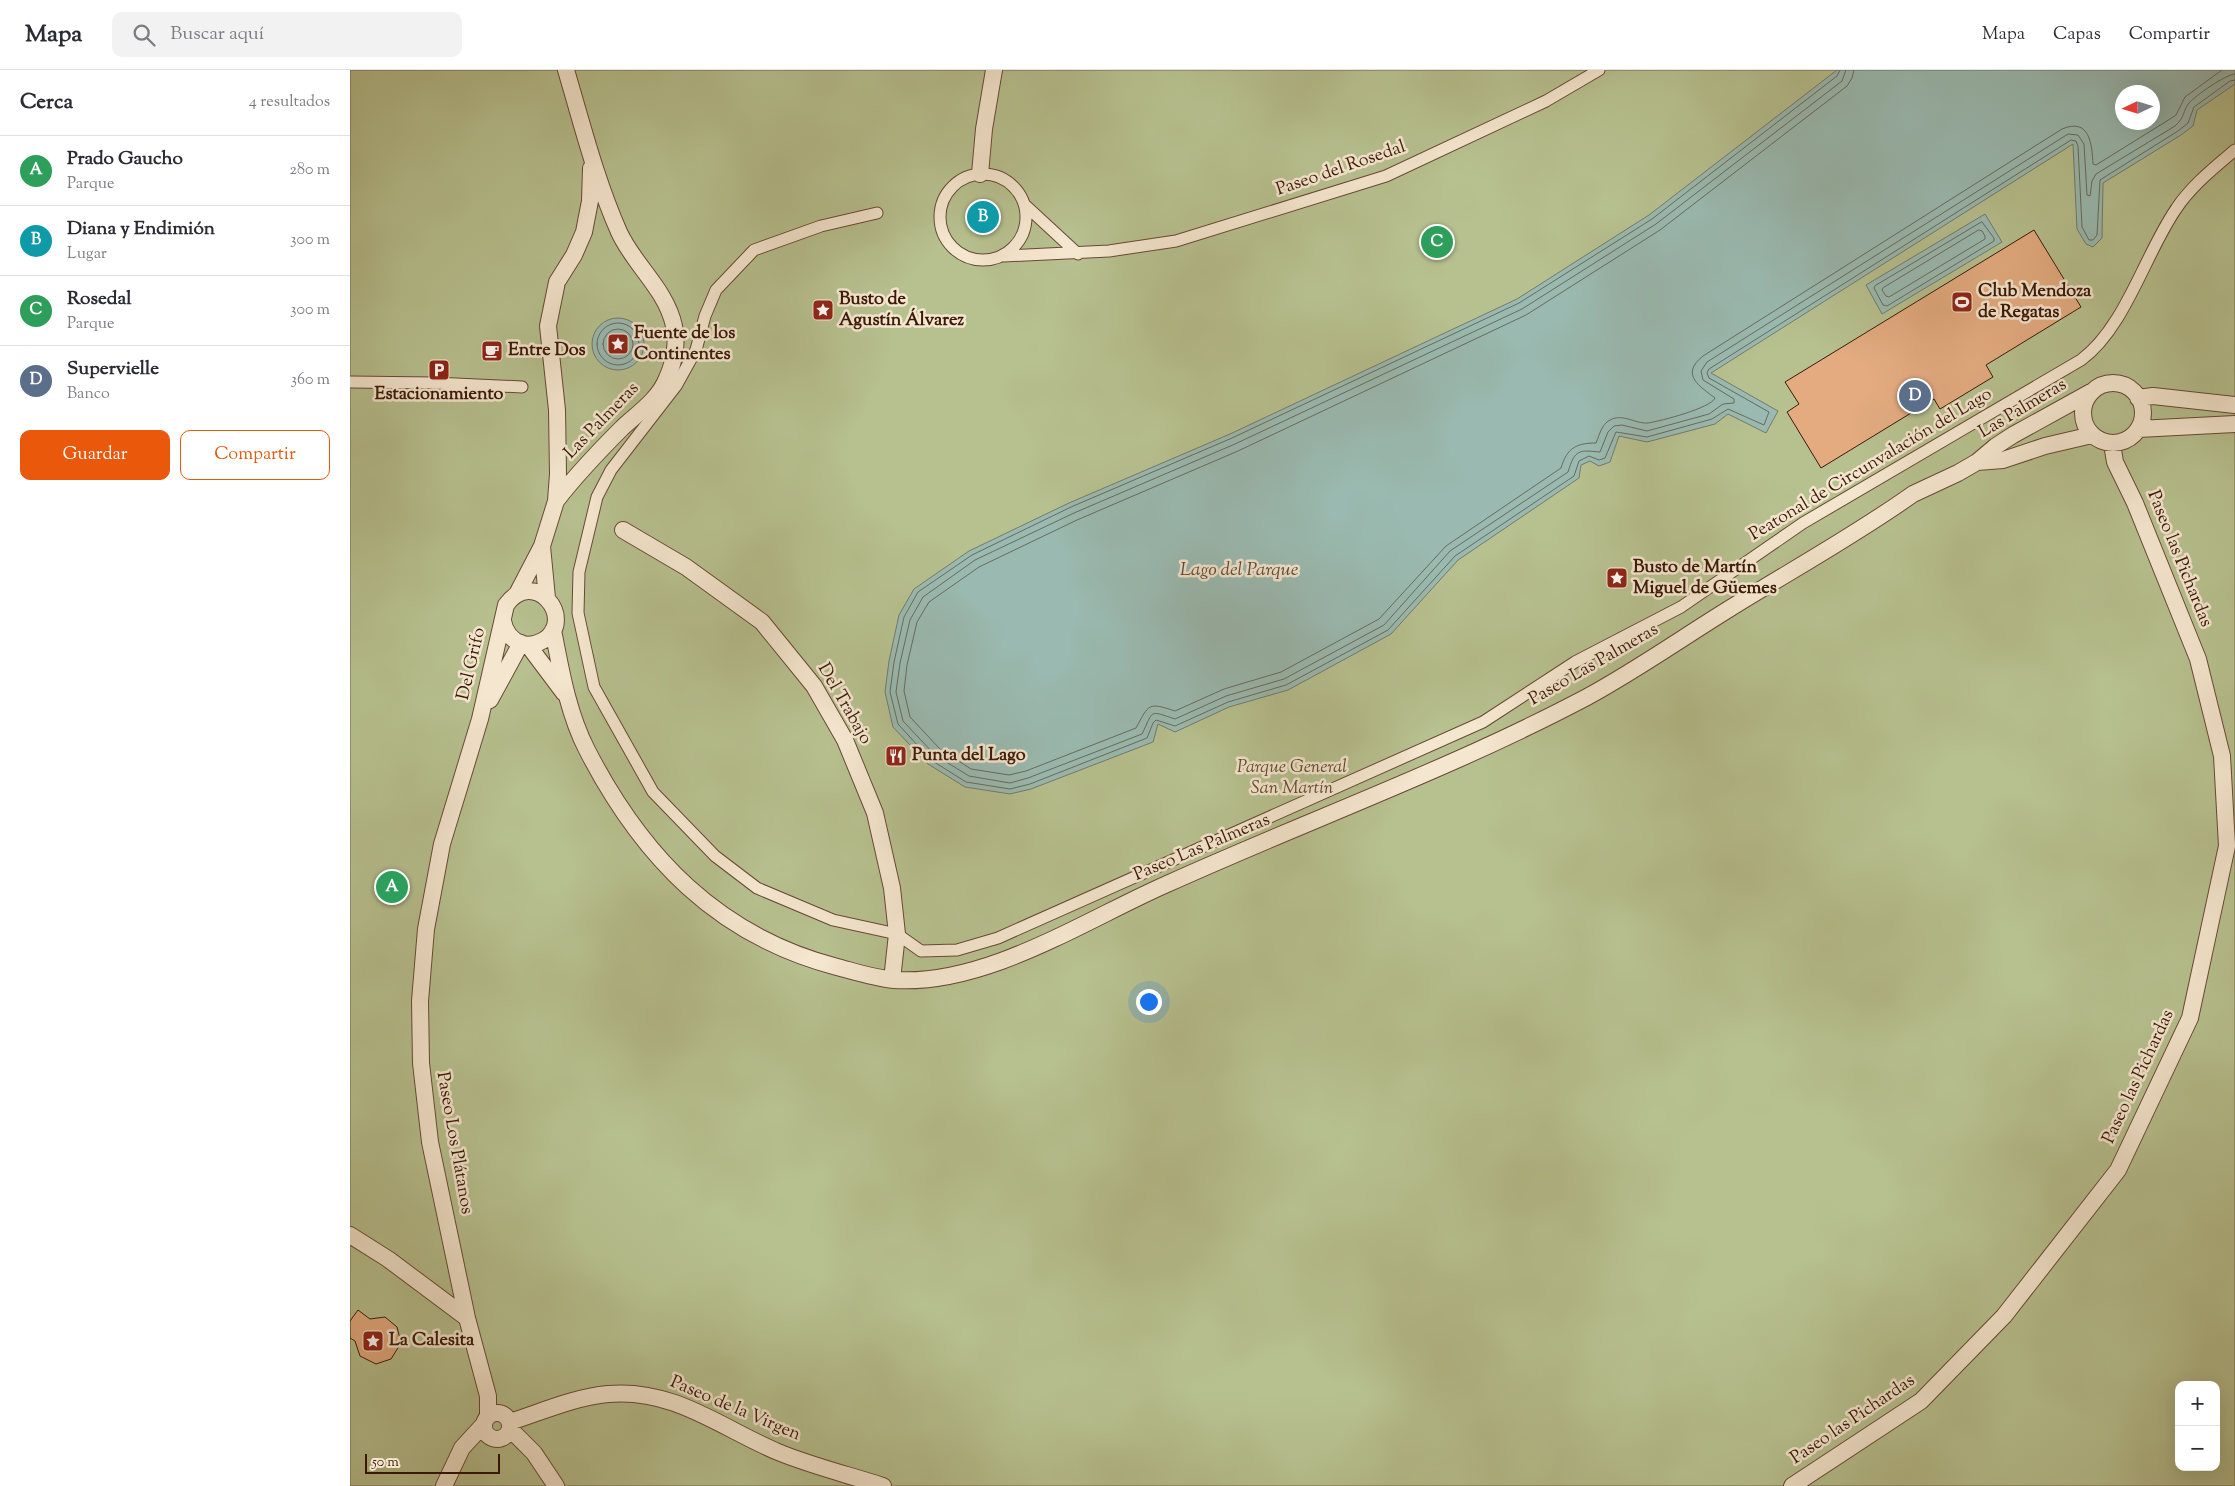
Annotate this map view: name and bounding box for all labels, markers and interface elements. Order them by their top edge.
search box [112,12,462,57]
text: Mapa [25,18,82,52]
icon: search [130,21,158,49]
text: Buscar aquí [170,21,264,48]
text: Mapa [1982,22,2025,48]
text: Capas [2053,22,2101,48]
text: Compartir [2129,22,2210,48]
north arrow [2115,85,2160,130]
text: Cerca [20,88,73,118]
text: 4 resultados [249,91,330,114]
street label: Paseo del Rosedal [1273,135,1409,203]
text: Prado Gaucho [67,146,183,173]
text: A [30,159,43,182]
text: 280 m [289,159,330,182]
text: Parque [67,173,114,196]
pin: B [967,198,999,236]
text: Diana y Endimión [67,216,215,243]
pin: C [1421,223,1453,261]
text: B [31,229,41,252]
text: 300 m [290,229,330,252]
text: Lugar [67,243,107,266]
place label: Club Mendoza de Regatas [1978,279,2092,326]
text: Rosedal [67,286,132,313]
place label: Busto de Agustín Álvarez [839,287,964,334]
sports icon: Club Mendoza de Regatas [1950,290,1974,314]
place icon: Busto de Agustín Álvarez [811,298,835,322]
text: C [30,299,42,322]
text: 300 m [290,299,330,322]
text: Parque [67,313,114,336]
place label: Fuente de los Continentes [634,321,735,368]
place icon: Fuente de los Continentes [606,332,630,356]
place label: Entre Dos [508,338,586,364]
cafe icon: Entre Dos [480,339,504,363]
text: Supervielle [67,356,159,383]
parking icon: Estacionamiento [427,358,451,382]
text: D [30,369,42,392]
text: 360 m [291,369,330,392]
street label: Las Palmeras [1974,372,2072,446]
street label: Las Palmeras [558,377,646,465]
pin: D [1899,377,1931,415]
place label: Estacionamiento [375,382,504,408]
street label: Peatonal de Circunvalación del Lago [1745,382,1998,548]
text: Banco [67,383,110,406]
button: Guardar [20,430,170,480]
button: Compartir [180,430,330,480]
street label: Paseo las Pichardas [2140,487,2218,631]
place label: Busto de Martín Miguel de Güemes [1633,555,1777,602]
water label: Lago del Parque [1180,557,1299,584]
place icon: Busto de Martín Miguel de Güemes [1605,566,1629,590]
street label: Paseo Las Palmeras [1524,617,1664,713]
street label: Del Grifo [451,625,493,703]
street label: Del Trabajo [810,658,878,750]
place label: Punta del Lago [912,743,1026,769]
restaurant icon: Punta del Lago [884,744,908,768]
park label: Parque General San Martín [1237,755,1347,802]
street label: Paseo Las Palmeras [1130,808,1274,888]
pin: A [376,868,408,906]
your location [1136,989,1162,1015]
street label: Paseo las Pichardas [2096,1006,2182,1148]
street label: Paseo Los Plátanos [429,1070,479,1216]
place label: La Calesita [389,1328,475,1354]
place icon: La Calesita [361,1329,385,1353]
street label: Paseo las Pichardas [1785,1369,1921,1471]
street label: Paseo de la Virgen [666,1370,805,1448]
map controls [2175,1381,2220,1471]
button: + [2175,1381,2220,1426]
button: − [2175,1426,2220,1471]
scale bar [365,1451,500,1474]
text: 50 m [372,1453,399,1473]

